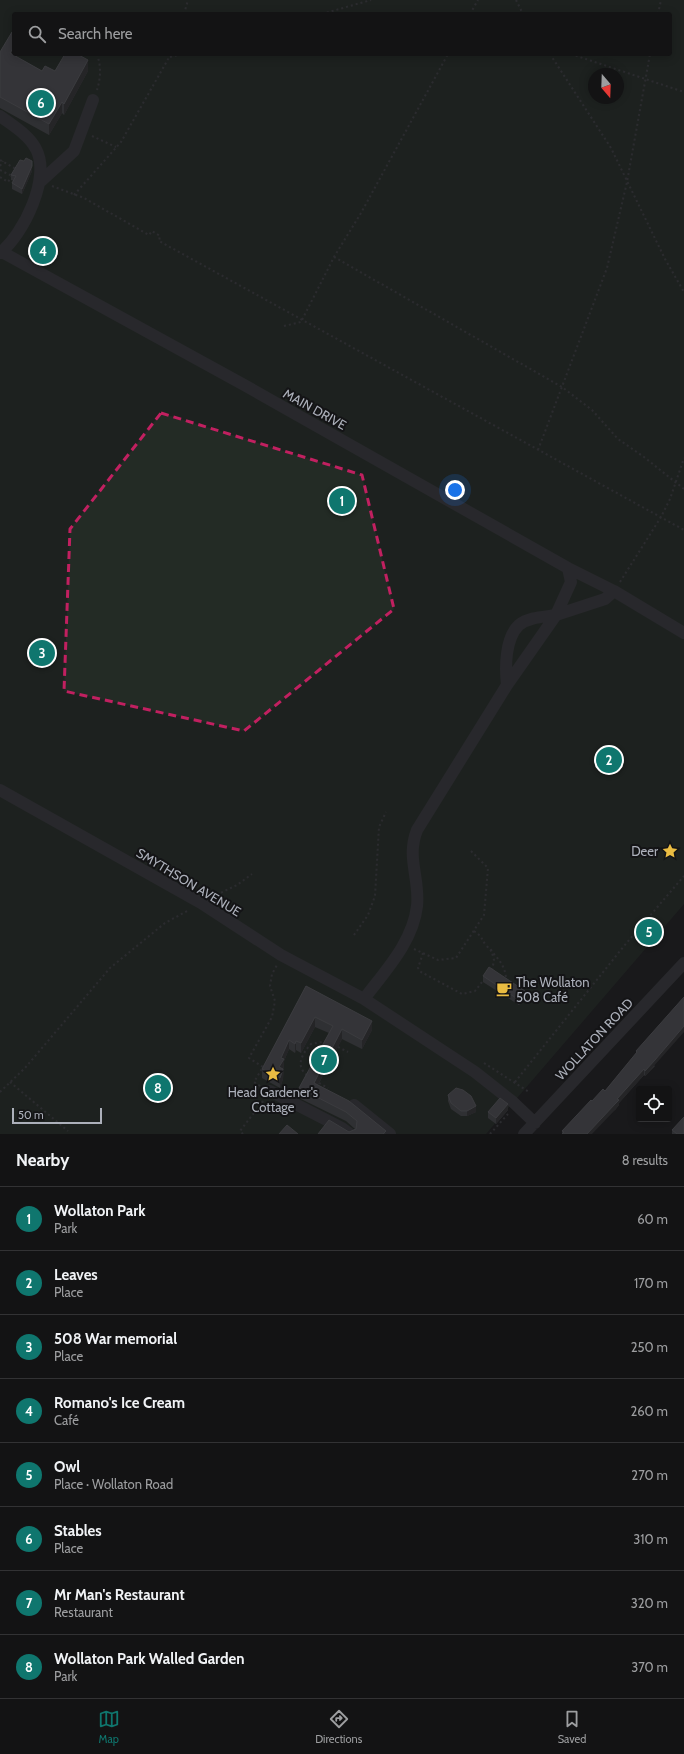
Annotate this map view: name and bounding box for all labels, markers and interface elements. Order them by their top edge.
search box [12,12,672,56]
icon: search [26,23,48,45]
text: Search here [58,25,133,43]
north arrow [588,68,624,104]
pin: 6 [28,88,54,118]
pin: 4 [30,236,56,266]
street label: MAIN DRIVE [281,385,349,433]
your location [445,480,465,500]
pin: 1 [329,486,355,516]
pin: 3 [29,638,55,668]
pin: 2 [596,745,622,775]
place icon: Deer [661,842,679,860]
place label: Deer [631,843,659,859]
street label: SMYTHSON AVENUE [134,844,244,920]
pin: 5 [636,917,662,947]
place label: The Wollaton 508 Café [516,974,589,1005]
cafe icon: The Wollaton 508 Café [495,980,513,998]
street label: WOLLATON ROAD [552,995,636,1083]
pin: 7 [311,1045,337,1075]
place icon: Head Gardener's Cottage [264,1065,282,1083]
pin: 8 [145,1073,171,1103]
place label: Head Gardener's Cottage [228,1084,319,1115]
map controls [636,1086,672,1122]
button: locate [636,1086,672,1122]
scale bar [12,1106,102,1125]
text: 50 m [18,1108,44,1122]
text: Nearby [16,1150,69,1170]
text: 8 results [622,1152,668,1168]
text: Wollaton Park [54,1202,145,1220]
text: 1 [27,1211,31,1227]
text: 60 m [637,1211,668,1227]
text: Park [54,1220,77,1236]
text: Leaves [54,1266,98,1284]
text: 2 [26,1275,32,1291]
text: 170 m [634,1275,668,1291]
text: Place [54,1284,83,1300]
text: 508 War memorial [54,1330,177,1348]
text: 3 [25,1339,33,1355]
text: 250 m [631,1339,668,1355]
text: Place [54,1348,83,1364]
text: Romano's Ice Cream [54,1394,185,1412]
text: 4 [25,1403,33,1419]
text: 260 m [630,1403,668,1419]
text: Café [54,1412,79,1428]
text: Owl [54,1458,80,1476]
text: 5 [26,1467,32,1483]
text: 270 m [631,1467,668,1483]
text: Place · Wollaton Road [54,1476,173,1492]
text: Stables [54,1522,102,1540]
text: 6 [25,1531,33,1547]
text: 310 m [633,1531,668,1547]
text: Place [54,1540,83,1556]
text: Mr Man's Restaurant [54,1586,185,1604]
text: 7 [26,1595,32,1611]
text: 320 m [631,1595,668,1611]
text: Restaurant [54,1604,113,1620]
text: Wollaton Park Walled Garden [54,1650,245,1668]
text: 8 [25,1659,33,1675]
text: 370 m [631,1659,668,1675]
text: Park [54,1668,77,1684]
tab: Map [98,1708,120,1746]
tab: Directions [315,1708,362,1746]
tab: Saved [558,1708,586,1746]

